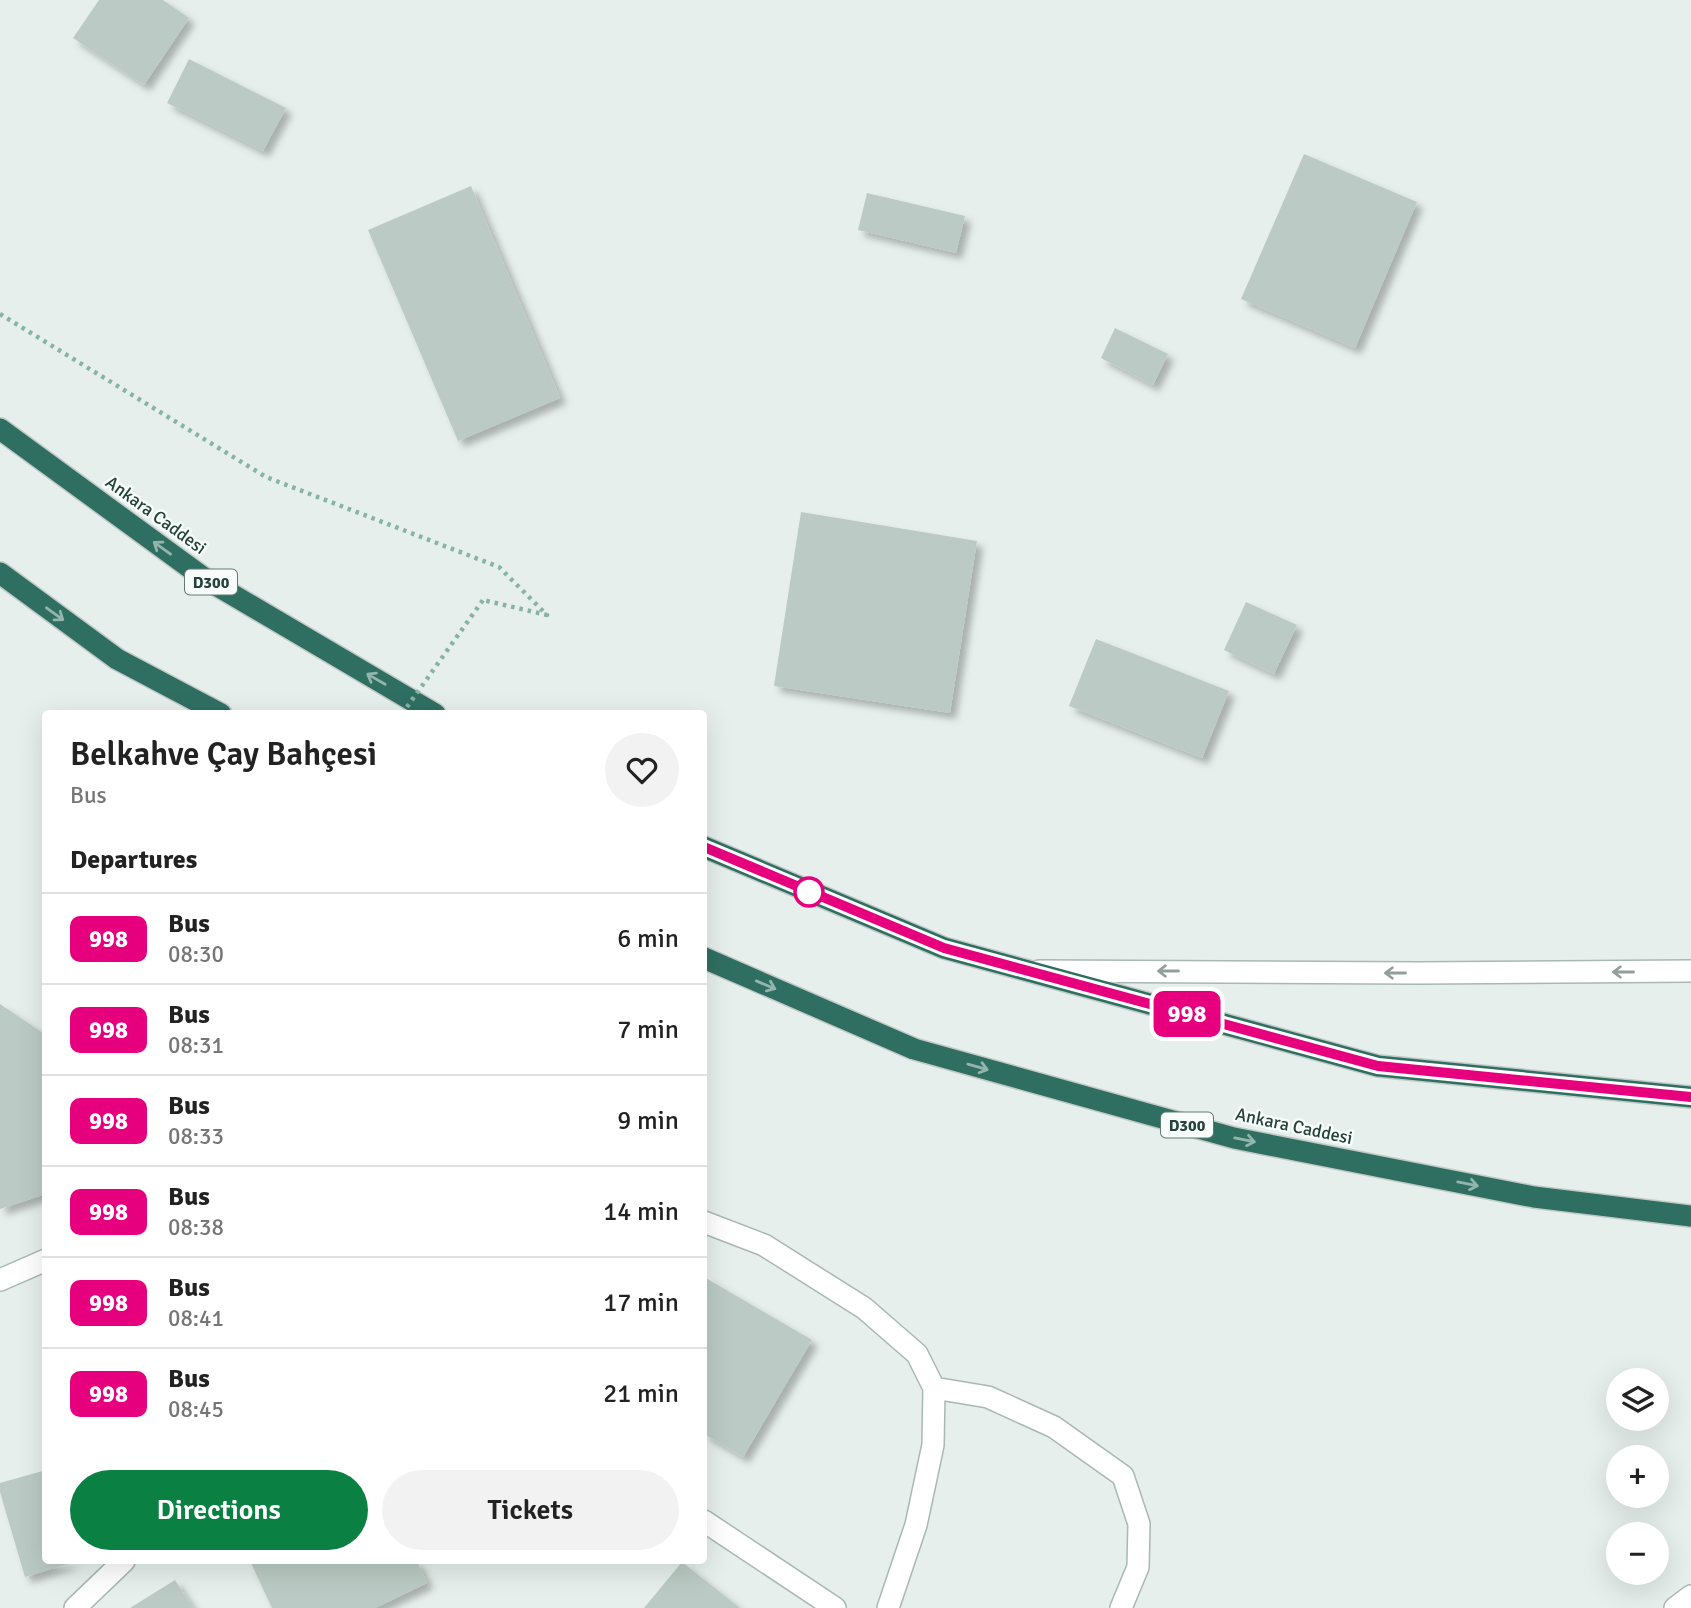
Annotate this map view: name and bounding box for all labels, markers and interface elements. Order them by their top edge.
street label: Ankara Caddesi [101,471,211,559]
one-way arrow [153,540,172,555]
road number: D300 [185,569,237,594]
one-way arrow [45,606,64,621]
one-way arrow [367,672,387,686]
button: heart [605,733,679,807]
text: Belkahve Çay Bahçesi [70,734,377,775]
text: Bus [70,781,107,810]
text: Departures [70,844,197,876]
unlabelled marker [794,877,824,907]
text: Bus [168,908,210,940]
text: 6 min [617,923,679,955]
text: 998 [89,924,128,954]
text: 08:30 [168,940,224,969]
one-way arrow [1157,965,1180,978]
one-way arrow [1612,965,1635,979]
one-way arrow [1384,966,1407,980]
one-way arrow [755,979,776,992]
line badge: 998 [1147,991,1227,1037]
text: Bus [168,999,210,1031]
text: 998 [1168,999,1206,1029]
text: 7 min [617,1014,679,1046]
text: 998 [89,1015,128,1045]
text: 08:31 [168,1031,224,1060]
one-way arrow [967,1061,989,1074]
text: Bus [168,1090,210,1122]
street label: Ankara Caddesi [1233,1103,1355,1149]
text: 9 min [617,1105,679,1137]
text: 998 [89,1106,128,1136]
road number: D300 [1161,1112,1213,1138]
text: 08:33 [168,1122,224,1151]
one-way arrow [1233,1133,1256,1147]
one-way arrow [1456,1178,1479,1191]
text: Bus [168,1181,210,1213]
text: 14 min [603,1196,679,1228]
text: 998 [89,1197,128,1227]
text: 08:38 [168,1213,224,1242]
text: Bus [168,1272,210,1304]
text: 17 min [603,1287,679,1319]
text: 998 [89,1288,128,1318]
text: 08:41 [168,1304,224,1333]
text: Bus [168,1363,210,1395]
map controls [1606,1368,1669,1585]
button: layers [1606,1368,1669,1431]
text: 21 min [603,1378,679,1410]
text: 998 [89,1379,128,1409]
text: 08:45 [168,1395,224,1424]
button: + [1606,1445,1669,1508]
button: Directions [70,1470,368,1550]
button: Tickets [382,1470,679,1550]
button: − [1606,1522,1669,1585]

